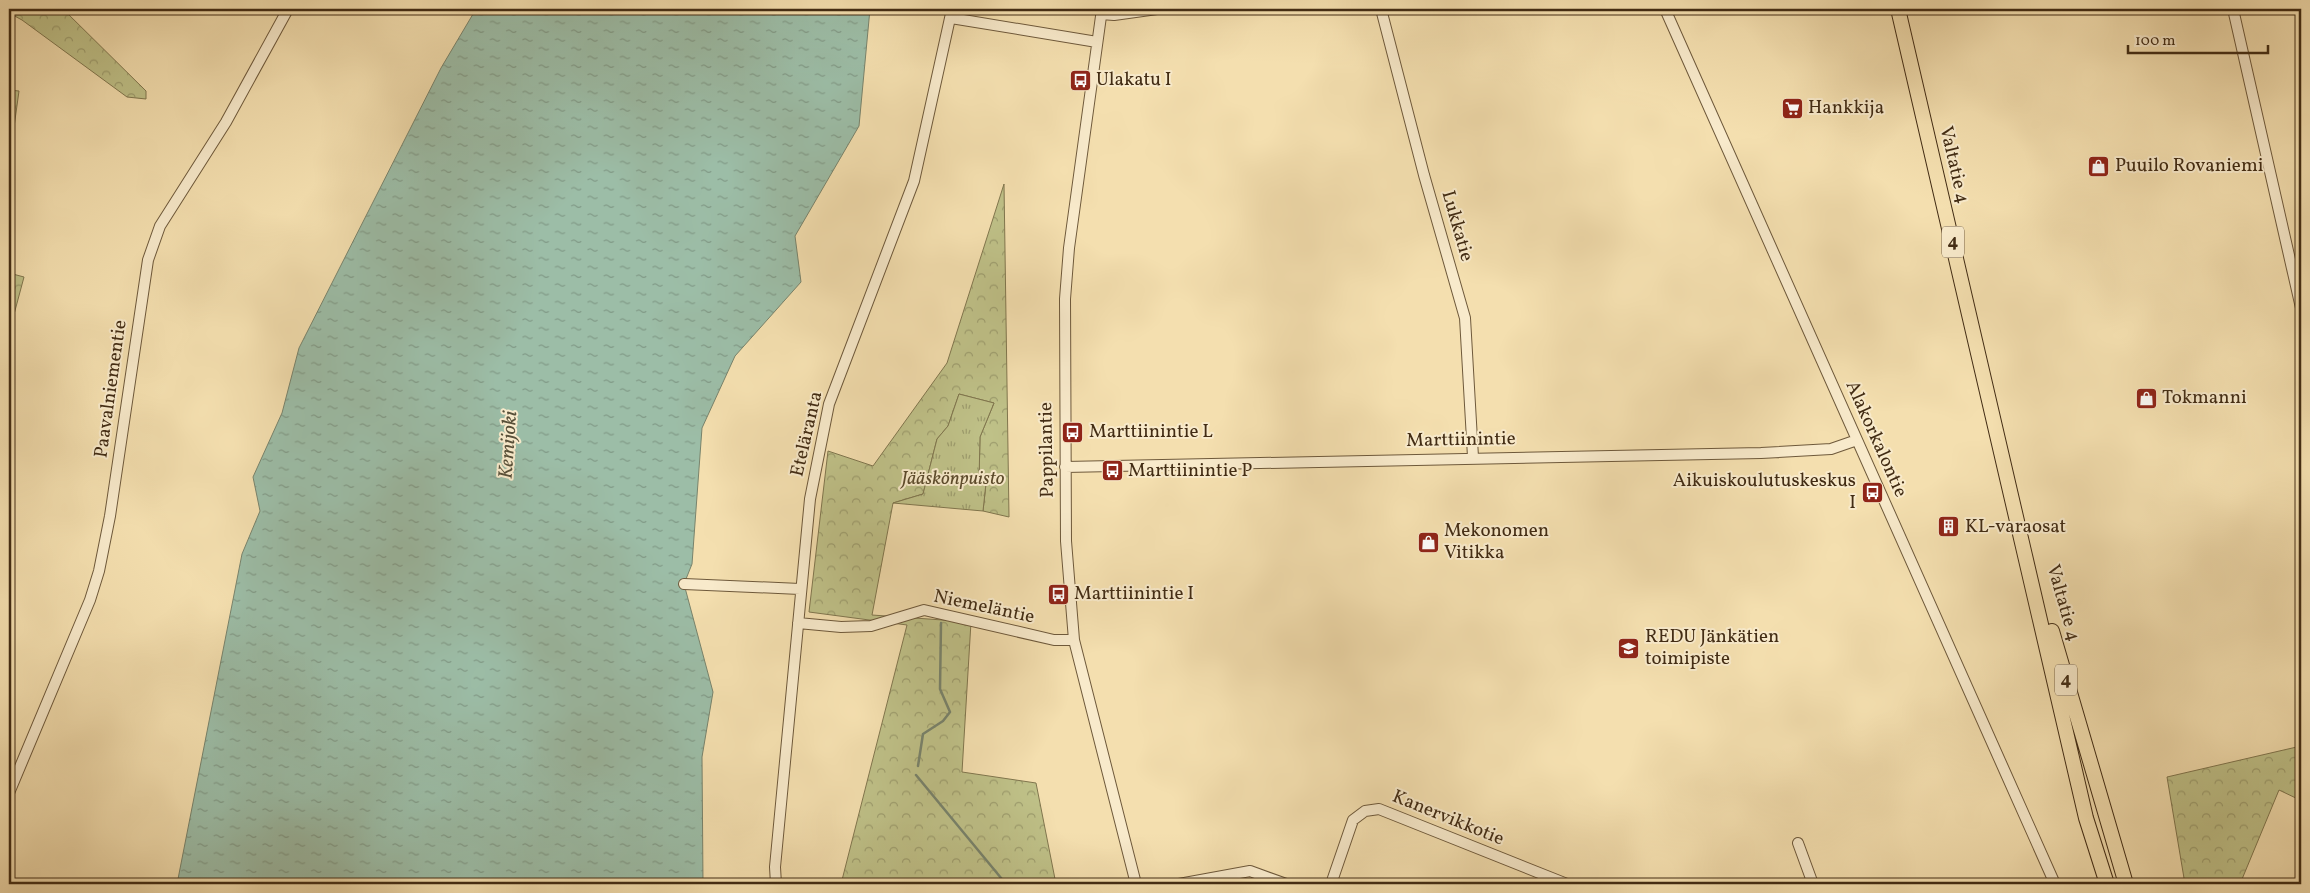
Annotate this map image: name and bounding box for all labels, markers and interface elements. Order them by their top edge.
scale bar [2128,22,2268,54]
text: 100 m [2135,31,2175,52]
place label: Ulakatu I [1096,67,1171,93]
bus stop icon: Ulakatu I [1068,68,1092,92]
place label: Hankkija [1808,95,1884,121]
supermarket icon: Hankkija [1780,96,1804,120]
street label: Valtatie 4 [1932,124,1976,206]
place label: Puuilo Rovaniemi [2115,153,2264,179]
shop icon: Puuilo Rovaniemi [2087,154,2111,178]
street label: Lukkatie [1434,188,1480,264]
road number: 4 [1942,226,1964,258]
street label: Paavalniementie [88,318,134,460]
street label: Alakorkalontie [1839,377,1913,501]
place label: Tokmanni [2162,385,2247,411]
shop icon: Tokmanni [2134,386,2158,410]
street label: Eteläranta [785,389,829,479]
street label: Pappilantie [1033,402,1061,498]
water label: Kemijoki [493,409,525,480]
place label: Marttiinintie L [1089,419,1213,445]
bus stop icon: Marttiinintie L [1061,420,1085,444]
street label: Marttiinintie [1406,426,1516,454]
place label: Marttiinintie P [1128,458,1252,484]
bus stop icon: Marttiinintie P [1100,459,1124,483]
park label: Jääskönpuisto [899,466,1005,492]
place label: Aikuiskoulutuskeskus I [1673,468,1856,516]
bus stop icon: Aikuiskoulutuskeskus I [1860,480,1884,504]
place label: KL-varaosat [1965,514,2066,540]
building icon: KL-varaosat [1937,515,1961,539]
place label: Mekonomen Vitikka [1444,518,1549,566]
shop icon: Mekonomen Vitikka [1416,530,1440,554]
street label: Valtatie 4 [2040,562,2086,644]
place label: Marttiinintie I [1074,581,1194,607]
bus stop icon: Marttiinintie I [1046,582,1070,606]
street label: Niemeläntie [931,584,1037,630]
place label: REDU Jänkätien toimipiste [1645,624,1779,672]
school or university icon: REDU Jänkätien toimipiste [1617,636,1641,660]
road number: 4 [2055,664,2077,696]
street label: Kanervikkotie [1388,784,1508,852]

